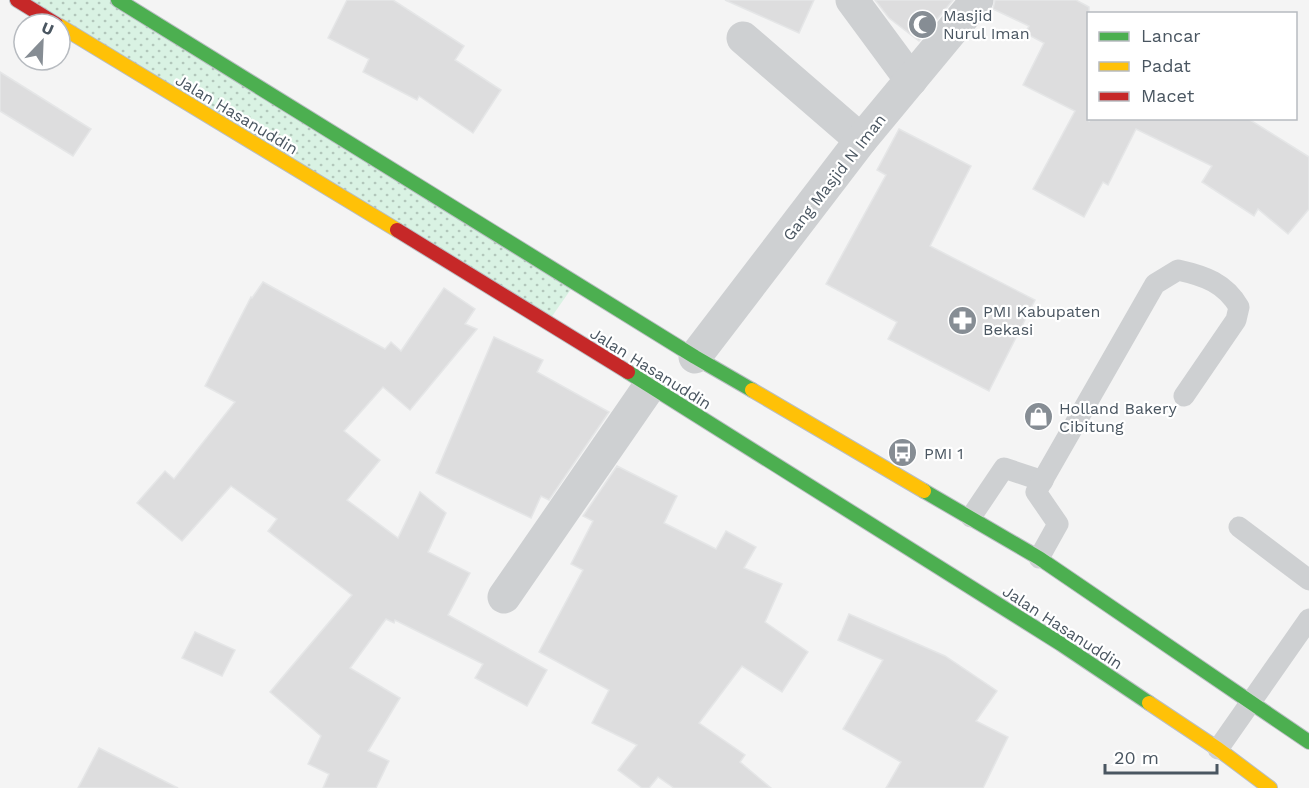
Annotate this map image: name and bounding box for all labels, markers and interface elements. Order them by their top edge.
place label: Masjid Nurul Iman [943,6,1030,43]
mosque icon: Masjid Nurul Iman [906,8,938,40]
north arrow [12,12,72,72]
legend [1087,12,1297,120]
text: U [39,18,57,40]
text: Lancar [1141,25,1201,46]
text: Padat [1141,55,1191,76]
street label: Jalan Hasanuddin [172,70,301,158]
text: Macet [1141,85,1195,106]
street label: Gang Masjid N Iman [779,110,890,244]
place label: PMI Kabupaten Bekasi [983,302,1100,339]
pharmacy icon: PMI Kabupaten Bekasi [946,304,978,336]
street label: Jalan Hasanuddin [587,323,715,413]
place label: Holland Bakery Cibitung [1059,399,1178,436]
shop icon: Holland Bakery Cibitung [1022,401,1054,433]
bus stop icon: PMI 1 [887,437,919,469]
place label: PMI 1 [924,444,964,463]
street label: Jalan Hasanuddin [999,582,1126,673]
scale bar [1105,737,1218,775]
text: 20 m [1114,747,1159,768]

